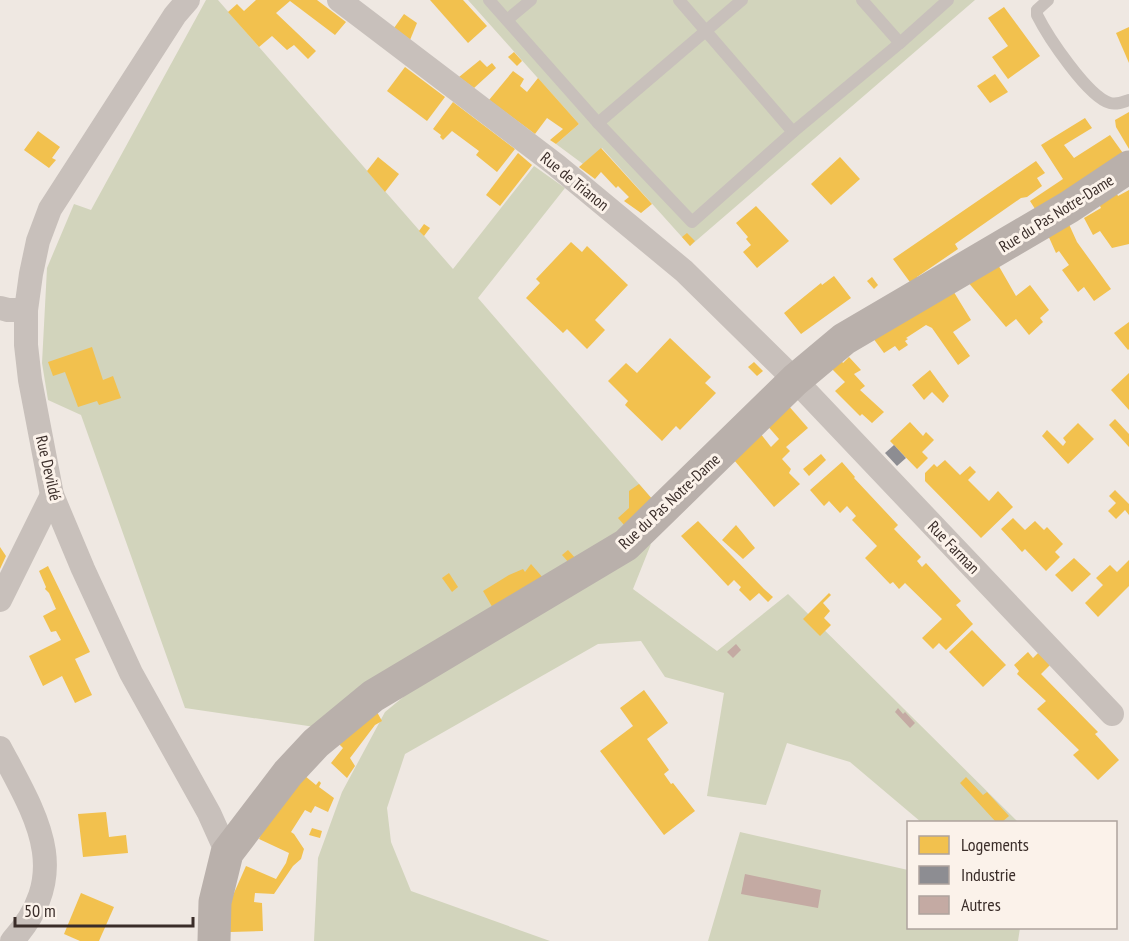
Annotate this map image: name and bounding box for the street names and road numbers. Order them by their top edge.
street label: Rue de Trianon [537,147,613,215]
street label: Rue du Pas Notre-Dame [995,170,1117,256]
street label: Rue Devildé [32,433,66,503]
street label: Rue du Pas Notre-Dame [614,449,724,553]
street label: Rue Farman [924,516,984,578]

